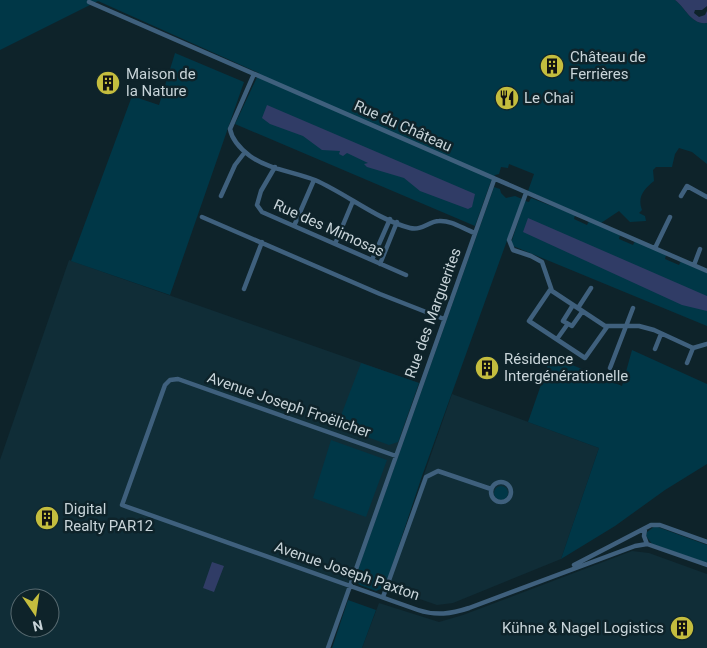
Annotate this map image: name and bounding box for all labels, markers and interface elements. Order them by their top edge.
place label: Château de Ferrières [570,48,646,83]
building icon: Château de Ferrières [539,53,565,79]
place label: Maison de la Nature [126,65,196,100]
building icon: Maison de la Nature [95,70,121,96]
restaurant icon: Le Chai [494,85,520,111]
place label: Le Chai [524,89,574,107]
street label: Rue du Château [351,96,455,156]
street label: Rue des Mimosas [271,196,387,260]
street label: Rue des Marguerites [401,245,465,381]
place label: Résidence Intergénérationelle [504,350,628,385]
building icon: Résidence Intergénérationelle [474,355,500,381]
street label: Avenue Joseph Froëlicher [205,369,373,441]
place label: Digital Realty PAR12 [64,500,153,535]
building icon: Digital Realty PAR12 [34,505,60,531]
street label: Avenue Joseph Paxton [272,538,422,604]
north arrow [10,588,60,638]
building icon: Kühne & Nagel Logistics [669,615,695,641]
text: N [31,617,45,635]
place label: Kühne & Nagel Logistics [502,619,664,637]

